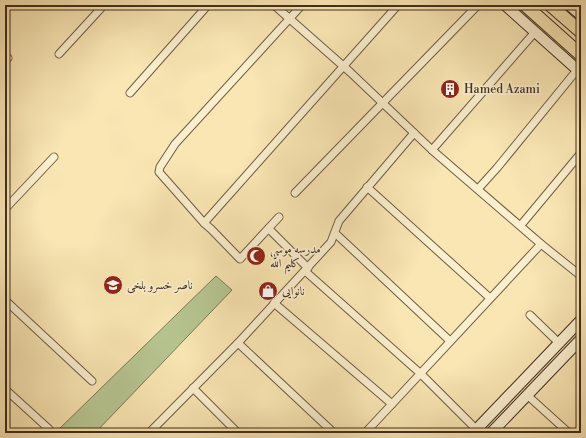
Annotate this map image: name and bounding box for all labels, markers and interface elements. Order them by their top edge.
building icon: Hamed Azami [439,78,461,100]
place label: Hamed Azami [464,82,540,97]
place label: مدرسه موسی کلیم الله [270,242,321,275]
mosque icon: مدرسه موسی کلیم الله [245,245,267,267]
school or university icon: ناصر خسرو بلخی [102,274,124,296]
place label: ناصر خسرو بلخی [127,278,193,294]
shop icon: نانوایی [257,280,279,302]
place label: نانوایی [282,284,305,299]

